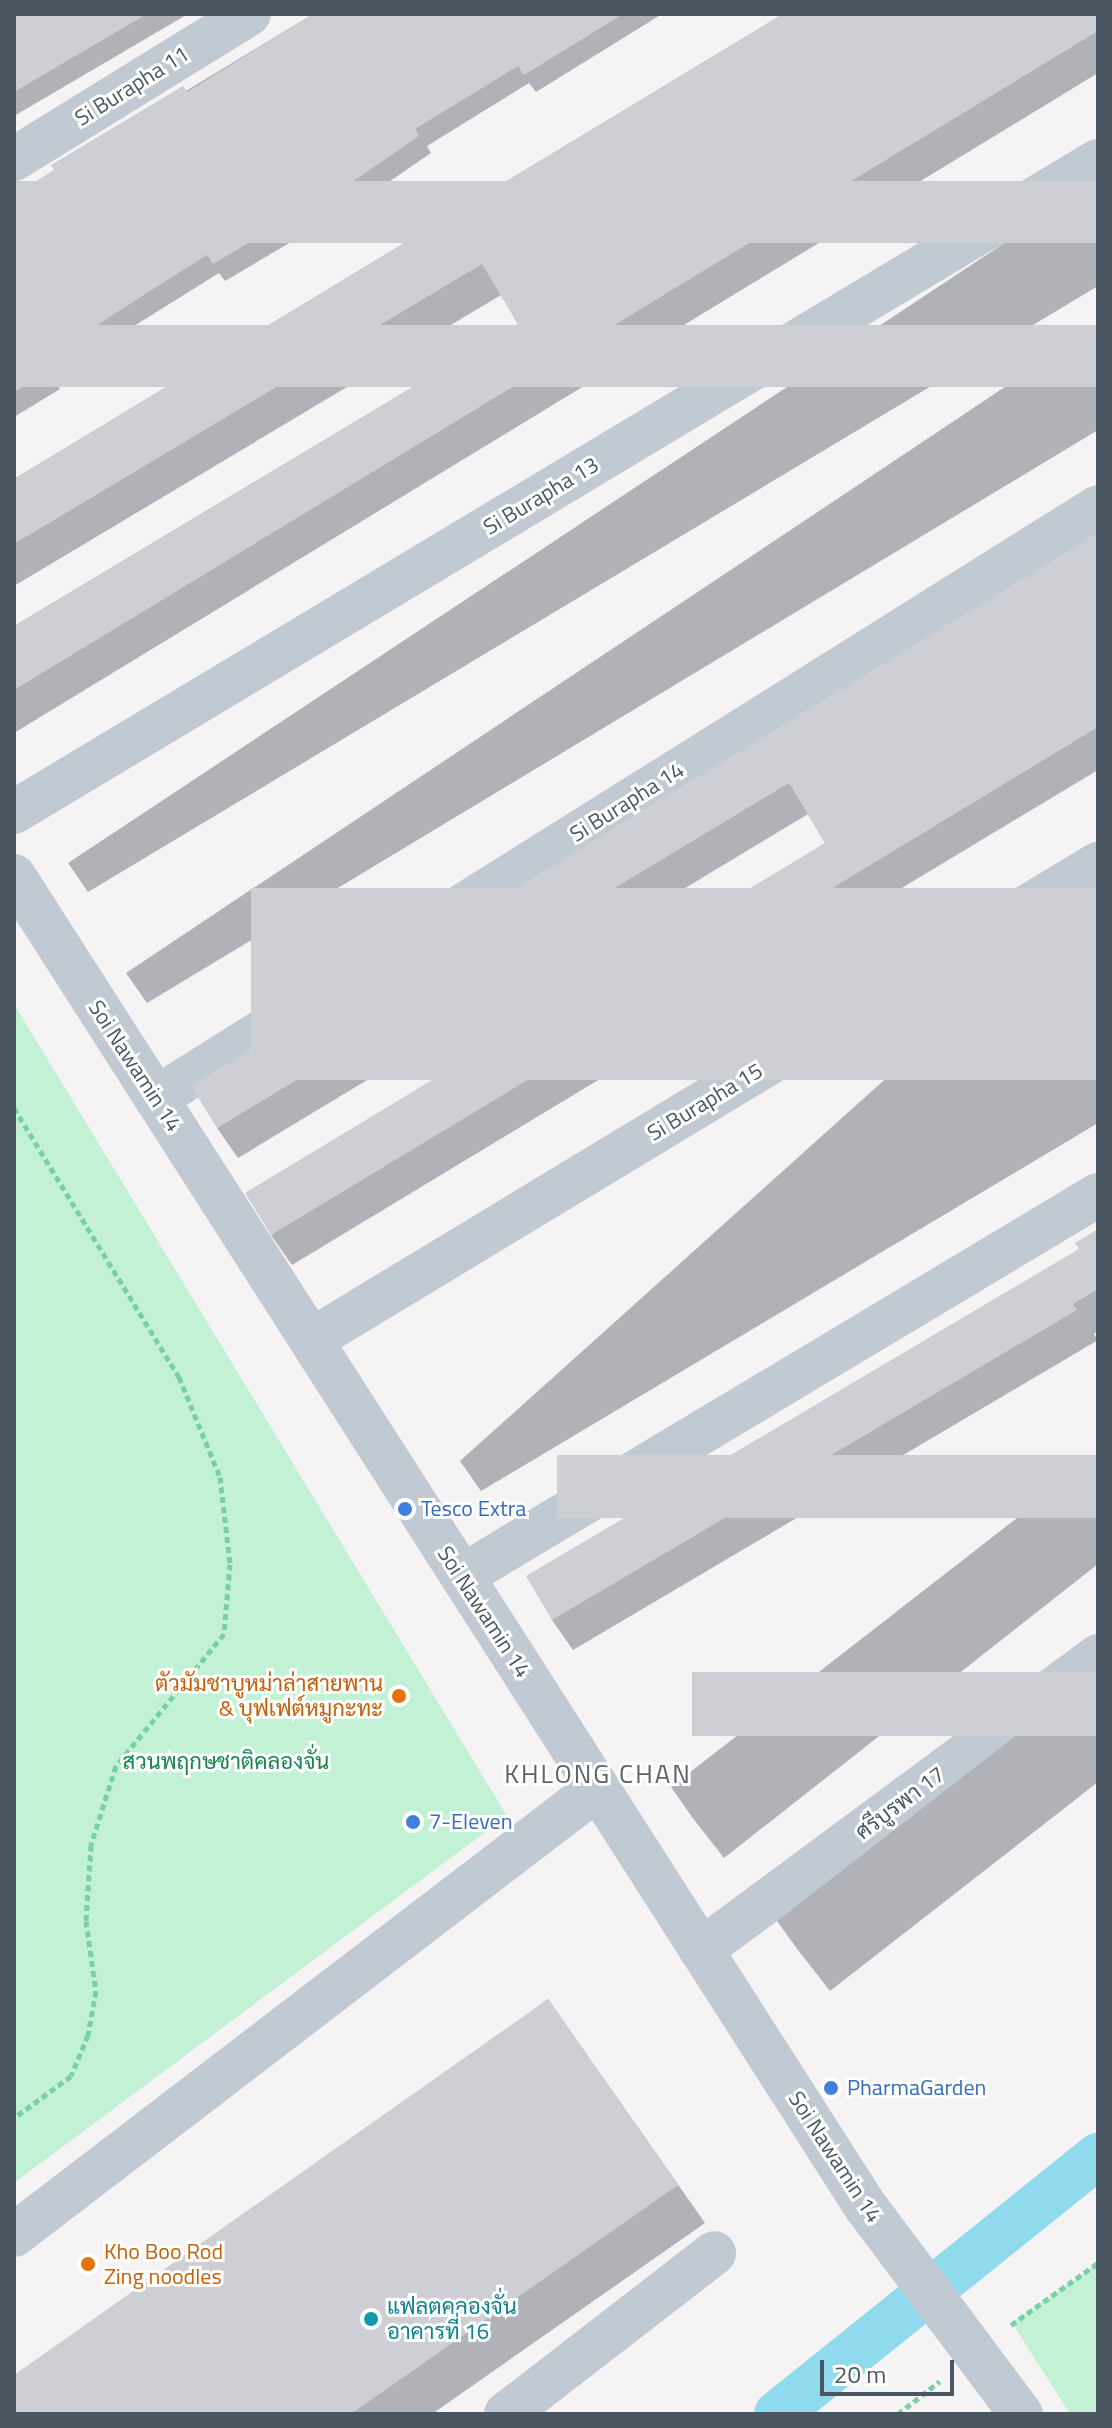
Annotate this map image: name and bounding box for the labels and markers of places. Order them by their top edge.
place label: Tesco Extra [421,1496,526,1522]
marker: Tesco Extra [396,1500,414,1518]
place label: ตัวมัมชาบูหม่าล่าสายพาน & บุฟเฟต์หมูกะทะ [155,1670,383,1722]
marker: ตัวมัมชาบูหม่าล่าสายพาน & บุฟเฟต์หมูกะทะ [390,1687,408,1705]
place label: 7-Eleven [429,1809,512,1835]
marker: 7-Eleven [404,1813,422,1831]
place label: PharmaGarden [847,2075,986,2101]
marker: PharmaGarden [822,2079,840,2097]
place label: Kho Boo Rod Zing noodles [104,2238,223,2290]
marker: Kho Boo Rod Zing noodles [79,2255,97,2273]
place label: แฟลตคลองจั่น อาคารที่ 16 [387,2293,517,2344]
marker: แฟลตคลองจั่น อาคารที่ 16 [362,2310,380,2328]

